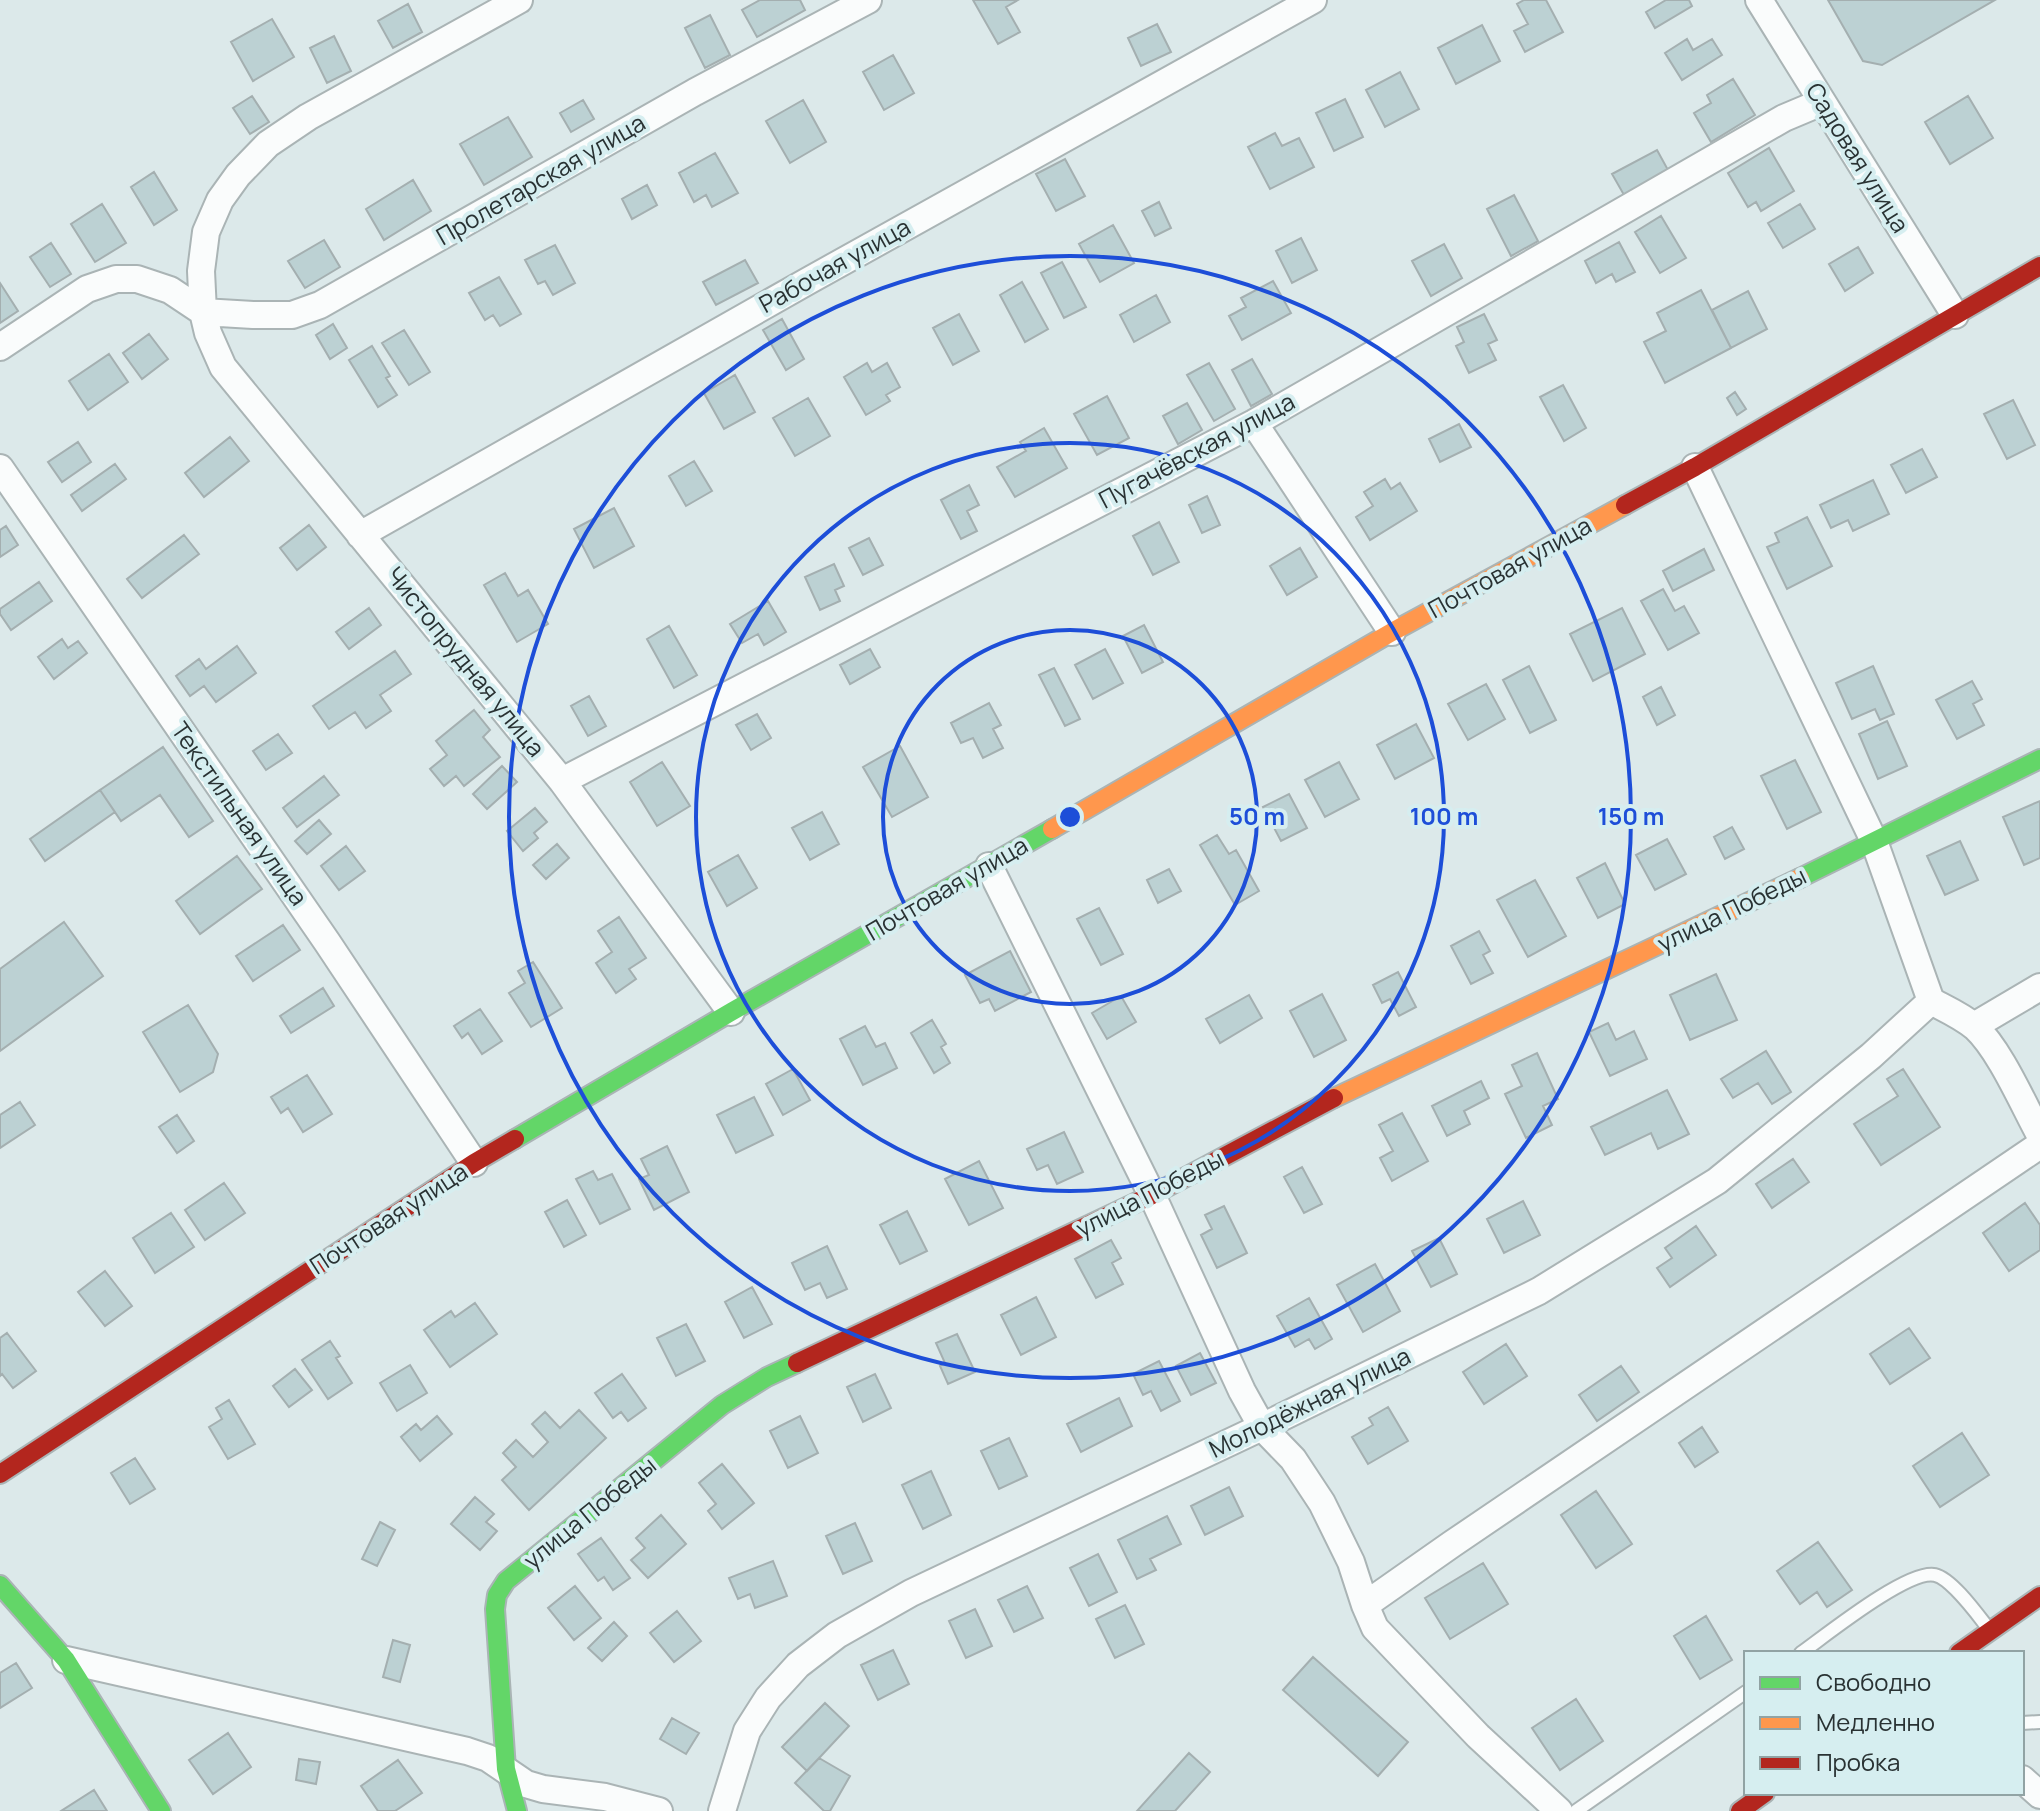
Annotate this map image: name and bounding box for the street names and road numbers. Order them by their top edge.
street label: Садовая улица [1799,76,1918,239]
street label: Пролетарская улица [430,105,651,252]
street label: Рабочая улица [753,209,916,320]
street label: Пугачёвская улица [1092,384,1300,515]
street label: Почтовая улица [1422,508,1597,625]
street label: Чистопрудная улица [379,559,553,763]
street label: Текстильная улица [165,715,316,911]
street label: Почтовая улица [859,828,1033,947]
street label: улица Победы [1651,858,1811,959]
street label: улица Победы [1070,1141,1229,1244]
street label: Почтовая улица [303,1154,473,1281]
street label: Молодёжная улица [1203,1339,1416,1465]
street label: улица Победы [516,1448,662,1576]

